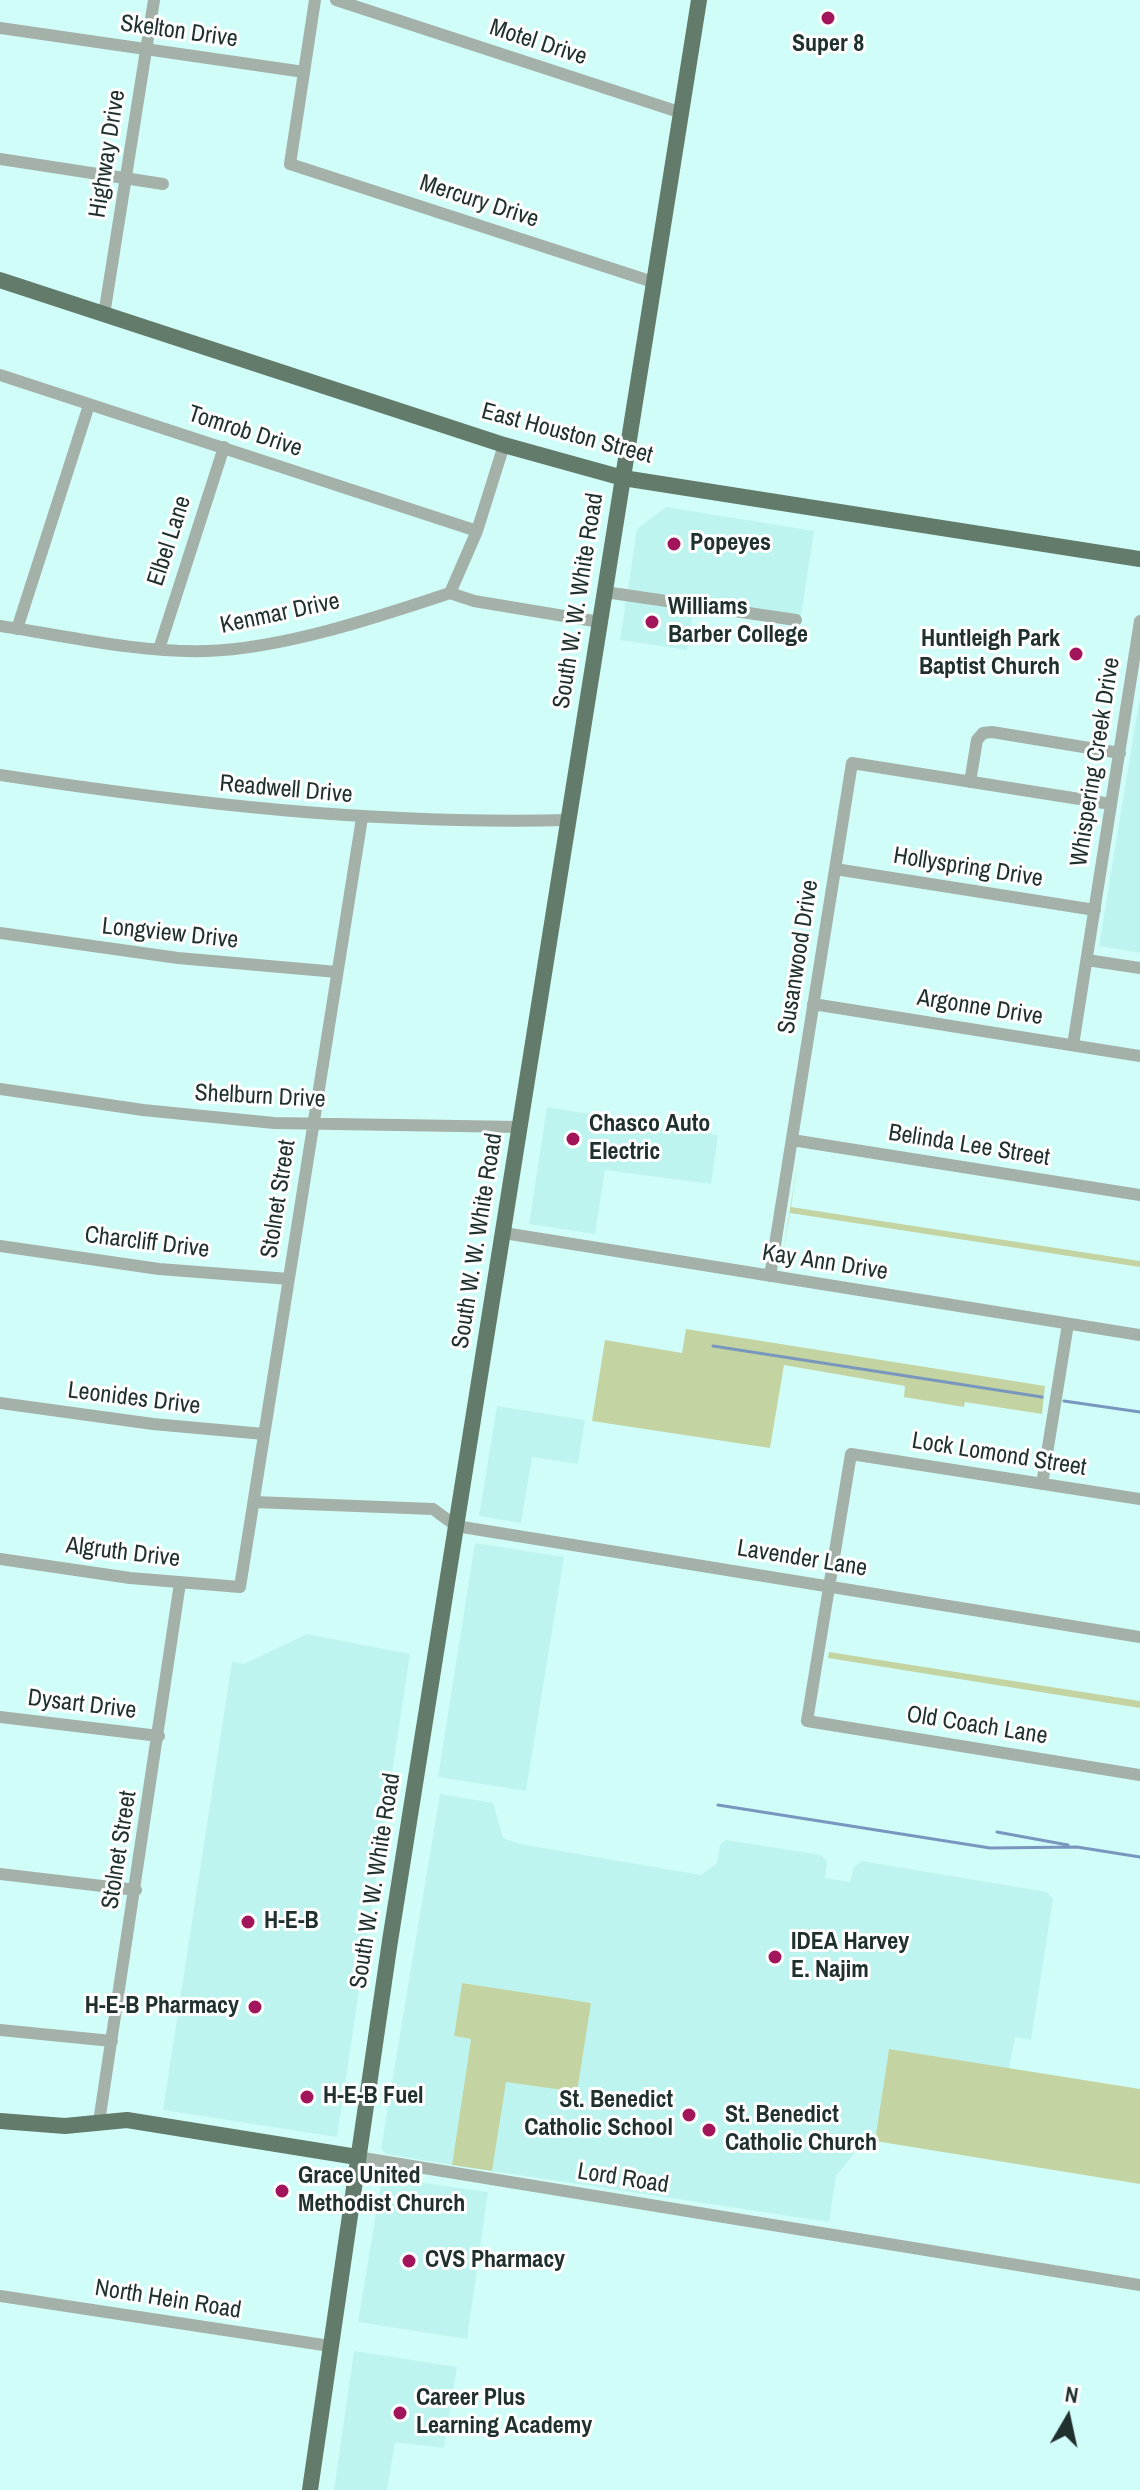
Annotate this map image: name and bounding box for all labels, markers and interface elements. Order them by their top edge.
marker: Super 8 [819,9,837,27]
street label: Skelton Drive [119,10,239,54]
street label: Motel Drive [486,14,590,72]
place label: Super 8 [792,31,864,59]
street label: Highway Drive [84,88,132,220]
street label: Mercury Drive [416,169,542,235]
street label: East Houston Street [478,397,656,471]
street label: Tomrob Drive [184,400,306,464]
street label: South W. W. White Road [548,491,610,711]
street label: Elbel Lane [142,492,198,590]
place label: Popeyes [690,530,771,558]
marker: Popeyes [665,535,683,553]
street label: Kenmar Drive [218,587,342,641]
place label: Williams Barber College [668,594,808,650]
marker: Williams Barber College [643,613,661,631]
place label: Huntleigh Park Baptist Church [919,626,1060,682]
marker: Huntleigh Park Baptist Church [1067,645,1085,663]
street label: Whispering Creek Drive [1065,656,1127,868]
street label: Readwell Drive [218,770,354,810]
street label: Hollyspring Drive [891,842,1045,894]
street label: Susanwood Drive [773,878,825,1036]
street label: Longview Drive [101,913,239,955]
street label: Argonne Drive [915,984,1045,1032]
street label: Shelburn Drive [194,1079,326,1115]
place label: Chasco Auto Electric [589,1111,710,1167]
street label: Belinda Lee Street [886,1119,1052,1173]
marker: Chasco Auto Electric [564,1130,582,1148]
street label: South W. W. White Road [447,1131,509,1351]
street label: Stolnet Street [255,1138,303,1260]
street label: Charcliff Drive [83,1221,211,1265]
street label: Kay Ann Drive [760,1239,890,1287]
street label: Leonides Drive [66,1377,202,1421]
street label: Lock Lomond Street [910,1427,1088,1483]
street label: Algruth Drive [64,1532,182,1574]
street label: Lavender Lane [735,1535,869,1583]
street label: Dysart Drive [26,1684,138,1726]
street label: Old Coach Lane [905,1701,1049,1751]
street label: South W. W. White Road [345,1771,407,1991]
street label: Stolnet Street [96,1789,144,1911]
place label: H-E-B [264,1908,319,1936]
marker: H-E-B [239,1913,257,1931]
place label: IDEA Harvey E. Najim [791,1929,909,1985]
marker: IDEA Harvey E. Najim [766,1948,784,1966]
place label: H-E-B Pharmacy [85,1993,239,2021]
marker: H-E-B Pharmacy [246,1998,264,2016]
place label: H-E-B Fuel [323,2083,424,2111]
place label: St. Benedict Catholic School [524,2087,673,2143]
marker: H-E-B Fuel [298,2088,316,2106]
place label: St. Benedict Catholic Church [725,2102,877,2158]
marker: St. Benedict Catholic School [680,2106,698,2124]
marker: St. Benedict Catholic Church [700,2121,718,2139]
street label: Lord Road [575,2158,671,2200]
place label: Grace United Methodist Church [298,2163,465,2219]
marker: Grace United Methodist Church [273,2182,291,2200]
place label: CVS Pharmacy [425,2247,565,2275]
marker: CVS Pharmacy [400,2252,418,2270]
street label: North Hein Road [93,2274,243,2326]
north arrow [1028,2378,1108,2458]
text: N [1063,2378,1081,2410]
place label: Career Plus Learning Academy [416,2385,592,2441]
marker: Career Plus Learning Academy [391,2404,409,2422]

